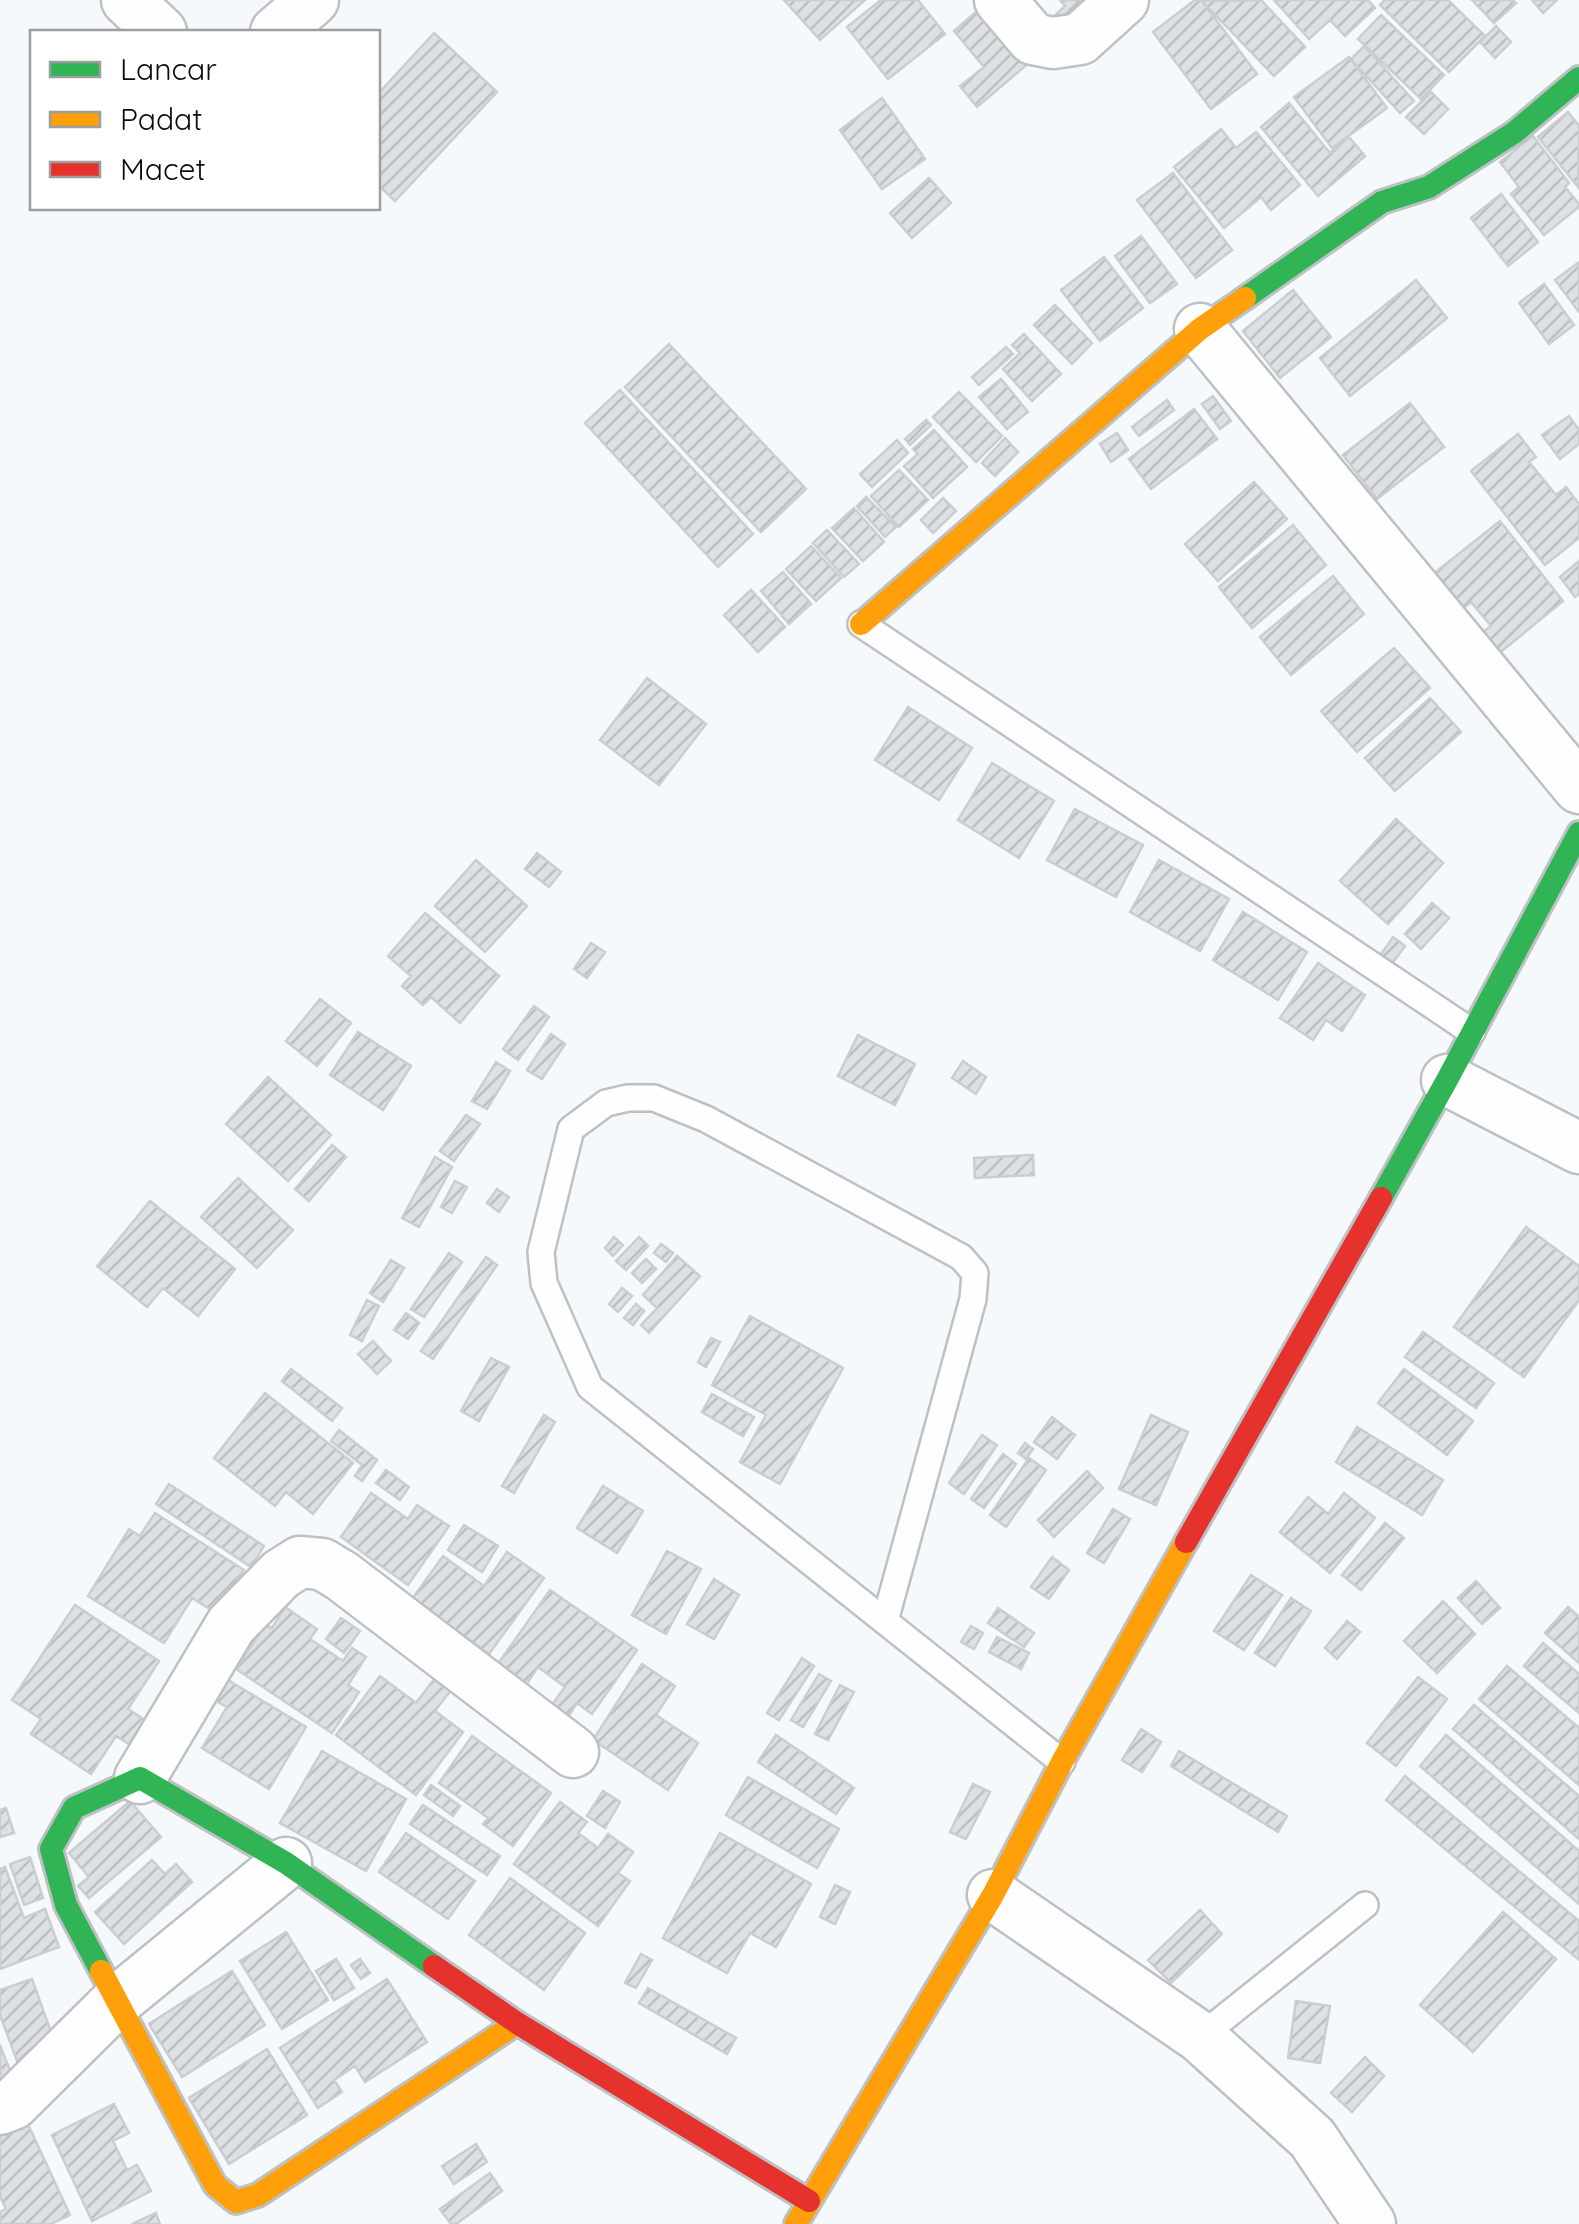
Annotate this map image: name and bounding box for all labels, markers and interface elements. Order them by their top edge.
legend [30,30,380,210]
text: Lancar [120,50,217,88]
text: Padat [120,100,202,138]
text: Macet [120,150,206,188]

